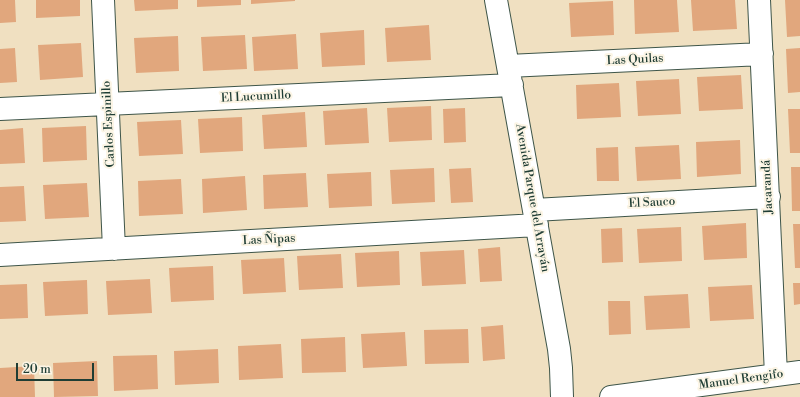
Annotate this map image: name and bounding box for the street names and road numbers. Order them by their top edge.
street label: Las Quilas [606,51,664,69]
street label: Carlos Espinillo [100,80,118,168]
street label: El Lucumillo [221,88,291,106]
street label: Avenida Parque del Arrayán [512,123,552,273]
street label: Jacarandá [759,159,777,215]
street label: El Sauco [628,195,676,211]
street label: Las Ñipas [242,231,296,249]
street label: Manuel Rengifo [698,367,784,393]

